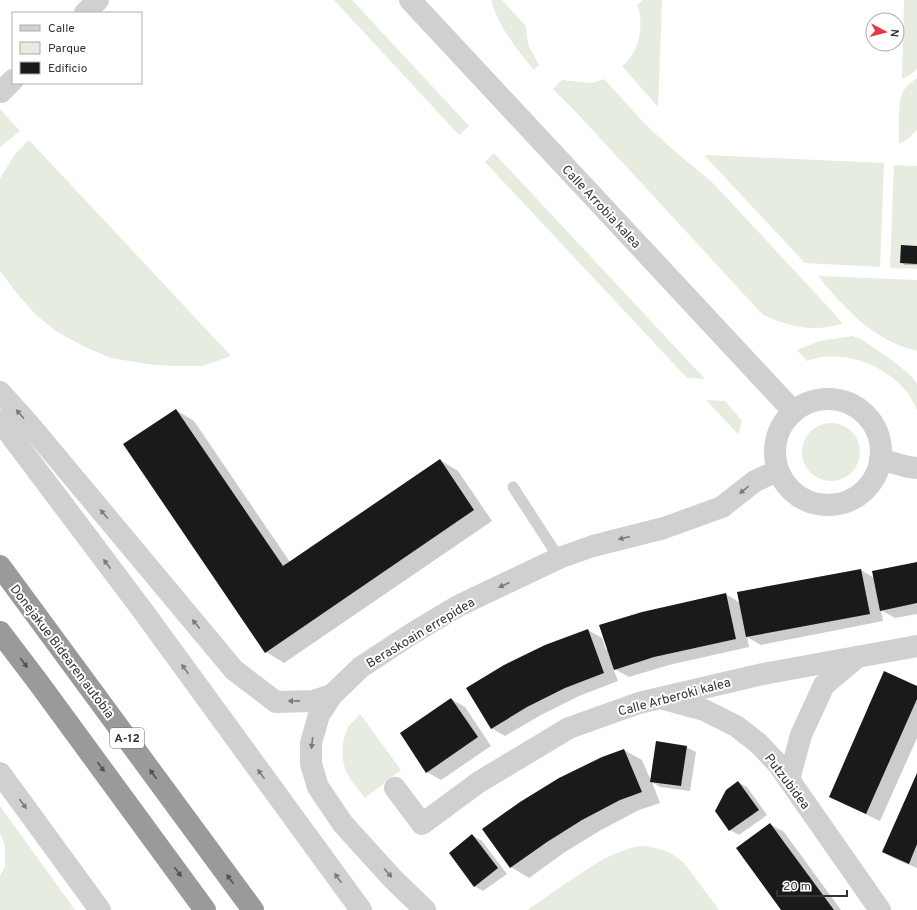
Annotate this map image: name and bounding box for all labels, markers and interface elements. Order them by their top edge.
legend [12,12,142,84]
north arrow [865,12,905,52]
text: Calle [48,21,75,37]
text: N [887,28,901,38]
text: Parque [48,41,86,57]
text: Edificio [48,61,88,77]
street label: Calle Arrobia kalea [558,162,643,252]
one-way arrow [16,409,25,419]
one-way arrow [738,486,749,495]
one-way arrow [99,508,108,519]
one-way arrow [618,535,630,541]
one-way arrow [104,559,112,569]
street label: Donejakue Bidearen autobia [6,582,117,722]
one-way arrow [498,582,509,588]
street label: Beraskoain errepidea [364,595,478,672]
one-way arrow [191,619,200,630]
one-way arrow [19,657,28,668]
one-way arrow [180,663,189,674]
street label: Calle Arberoki kalea [616,675,733,721]
one-way arrow [287,698,300,704]
road number: A-12 [110,728,144,748]
one-way arrow [309,737,315,749]
street label: Putzubidea [760,751,813,813]
one-way arrow [97,762,105,773]
one-way arrow [149,768,157,779]
one-way arrow [257,768,265,779]
one-way arrow [19,799,27,810]
one-way arrow [174,867,182,878]
one-way arrow [383,868,392,879]
scale bar [777,872,847,898]
one-way arrow [226,873,234,884]
one-way arrow [334,873,342,884]
text: 20 m [783,879,811,895]

